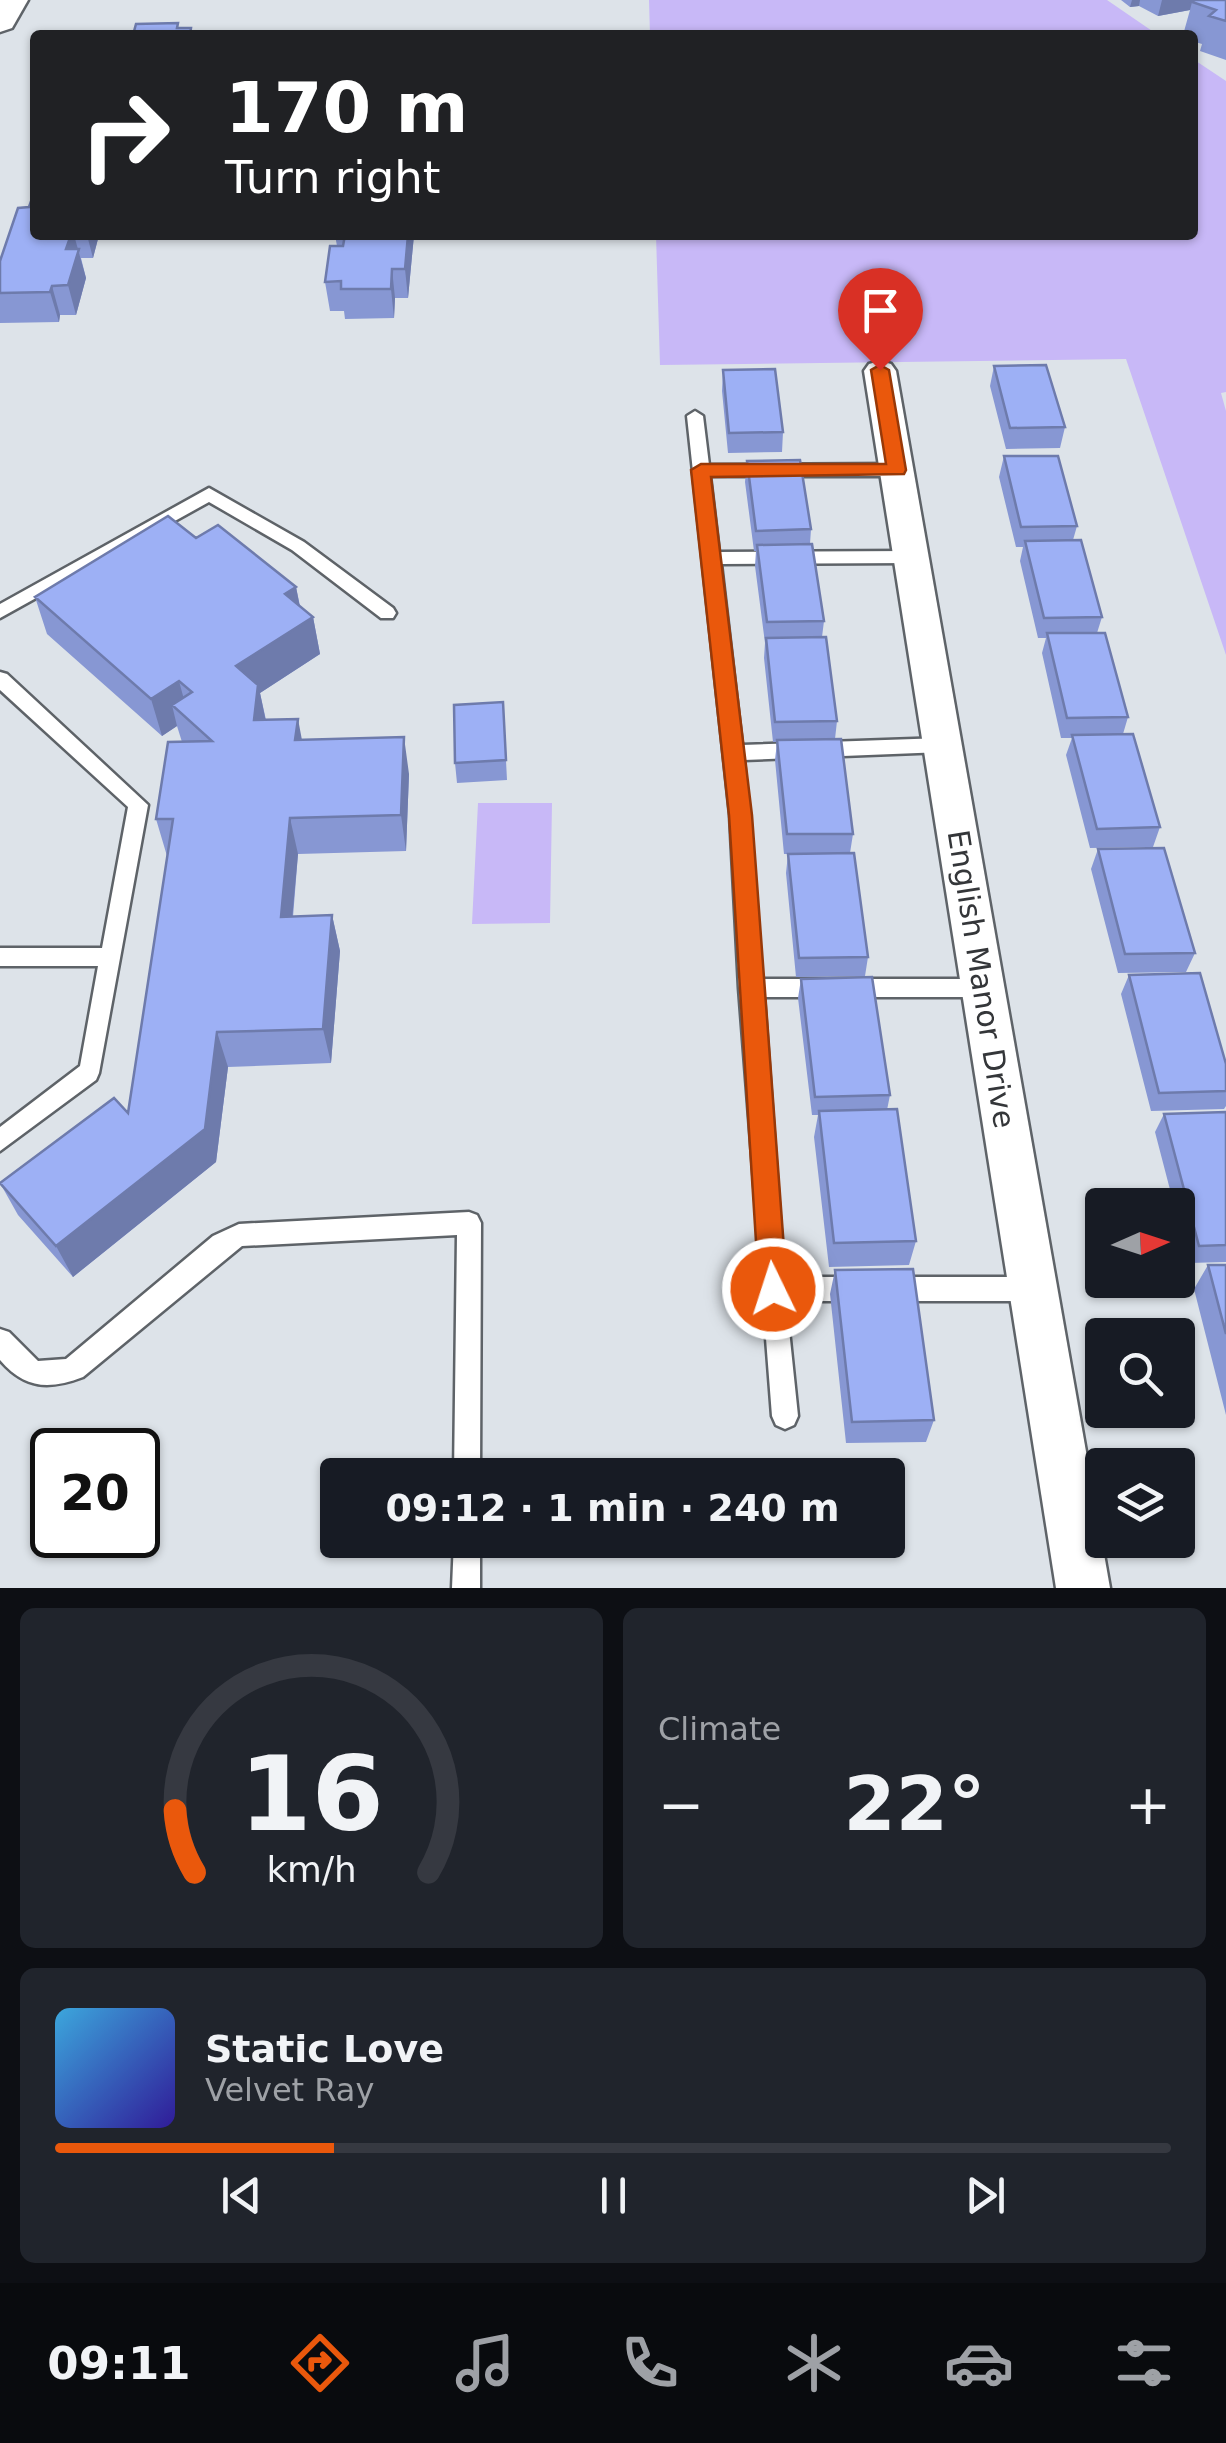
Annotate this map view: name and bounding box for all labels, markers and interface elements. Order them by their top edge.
text: 170 m [225,67,468,149]
icon: right [60,70,190,200]
text: Turn right [225,151,440,204]
pin [838,268,923,371]
icon: arrive [853,283,908,338]
street label: English Manor Drive [941,827,1022,1130]
north arrow [1085,1188,1195,1298]
map controls [1085,1188,1195,1558]
position arrow [721,1237,825,1341]
button: search [1085,1318,1195,1428]
speed limit sign: 20 [30,1428,160,1558]
button: layers [1085,1448,1195,1558]
text: 09:12 · 1 min · 240 m [385,1486,840,1530]
text: Climate [658,1710,781,1748]
text: 16 [239,1733,384,1855]
text: 22° [844,1760,985,1848]
text: − [658,1773,704,1837]
text: + [1125,1773,1171,1837]
text: km/h [266,1849,357,1890]
text: Static Love [205,2027,444,2071]
text: Velvet Ray [205,2071,374,2109]
icon: previous [214,2168,269,2223]
icon: pause [586,2168,641,2223]
icon: next [958,2168,1013,2223]
icon: directions [285,2328,355,2398]
icon: music [450,2328,520,2398]
icon: phone [615,2328,685,2398]
icon: climate [779,2328,849,2398]
icon: car [944,2328,1014,2398]
icon: filters [1109,2328,1179,2398]
text: 09:11 [47,2337,191,2390]

